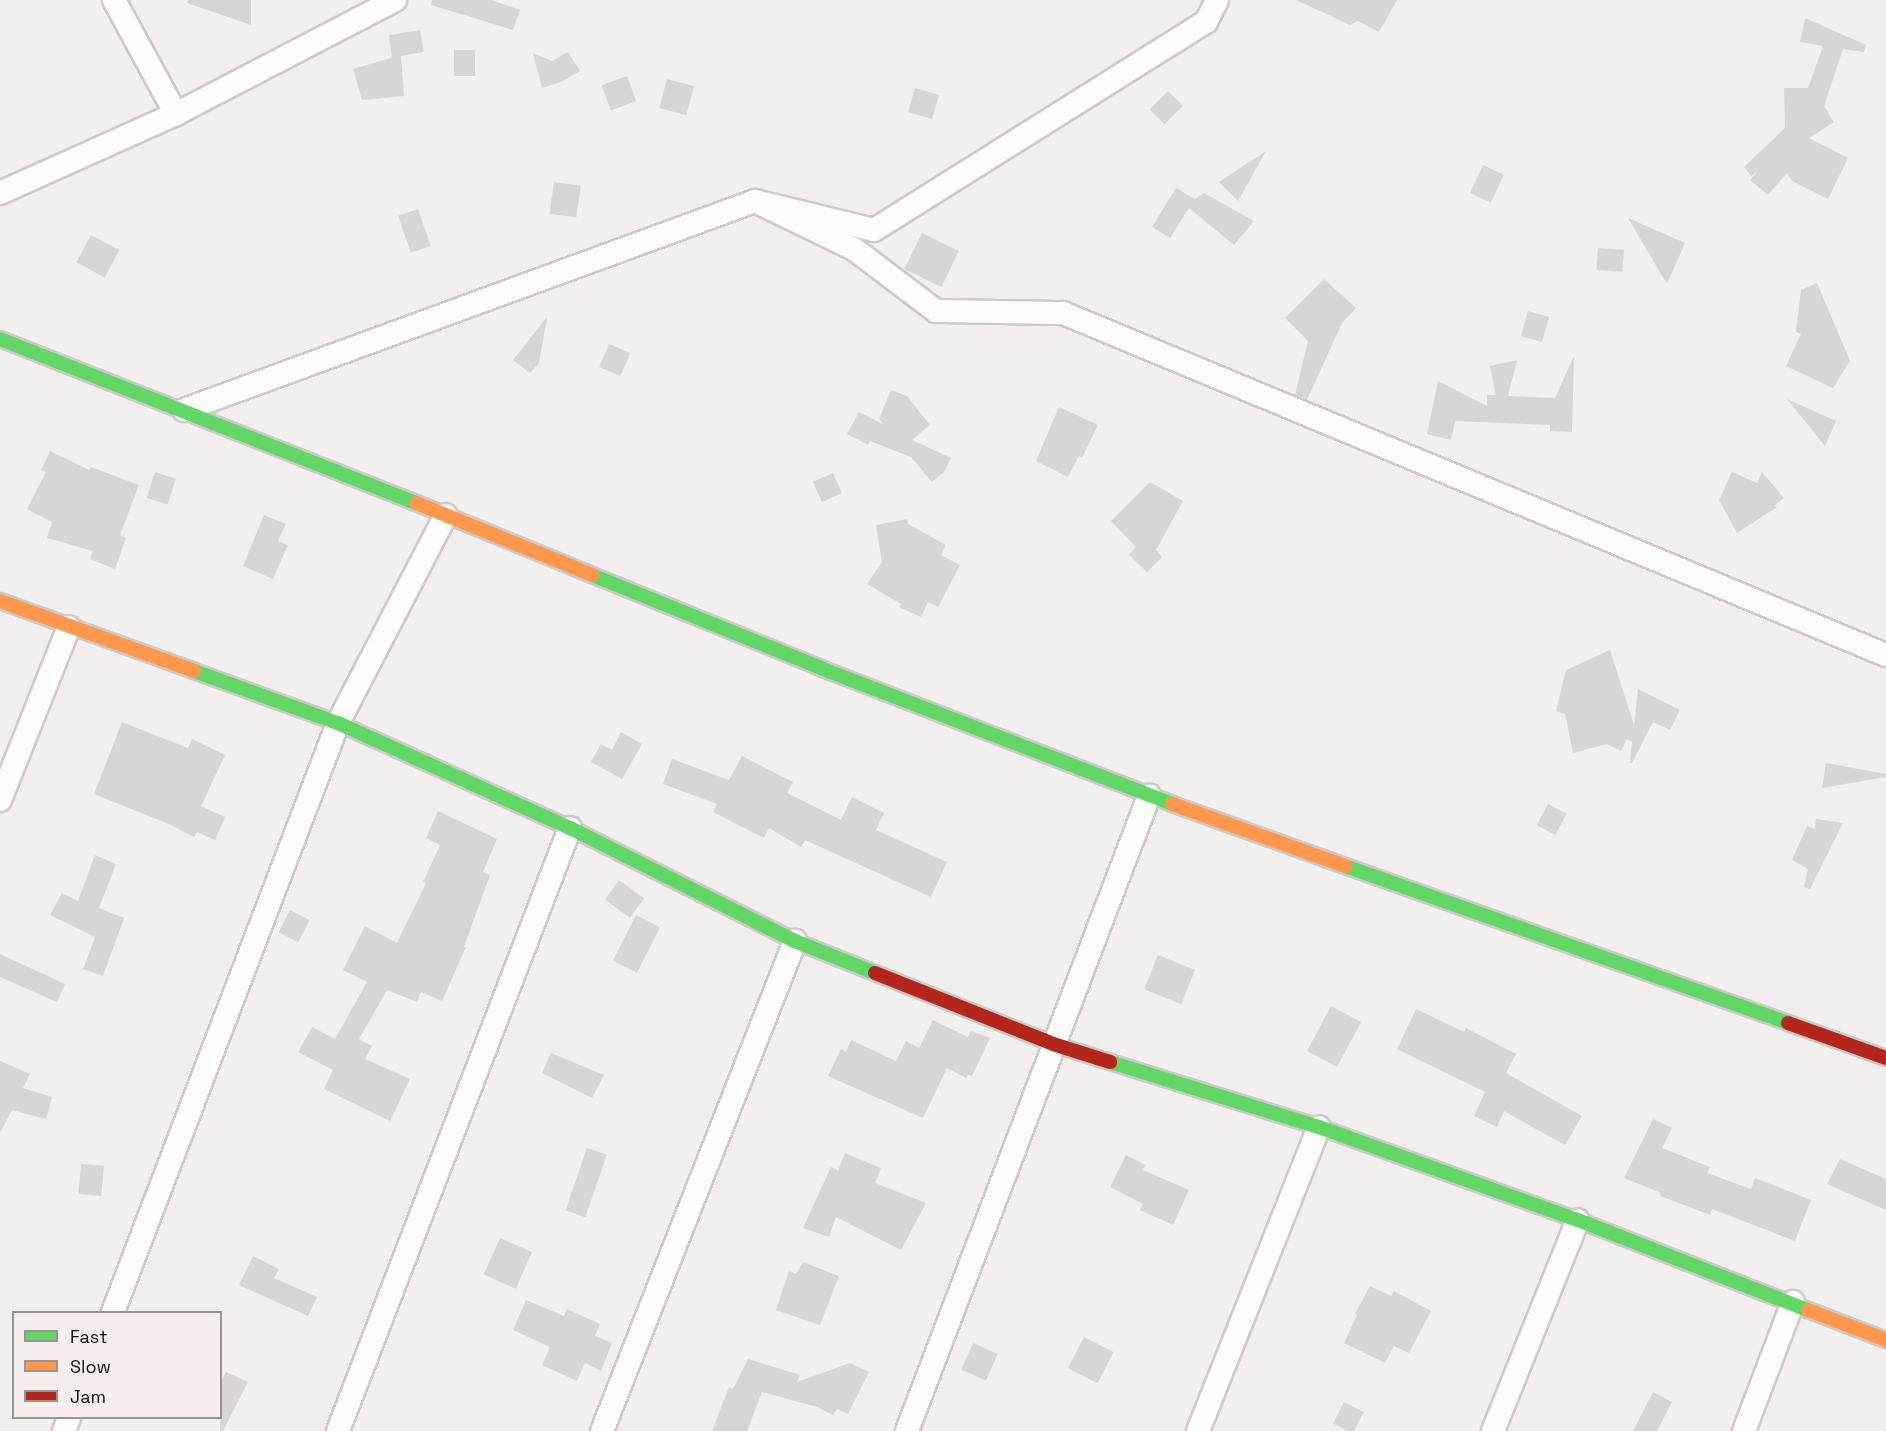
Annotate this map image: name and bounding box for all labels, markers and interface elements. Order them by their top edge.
legend [12,1311,222,1419]
text: Fast [70,1325,107,1348]
text: Slow [70,1355,111,1378]
text: Jam [70,1385,106,1408]

